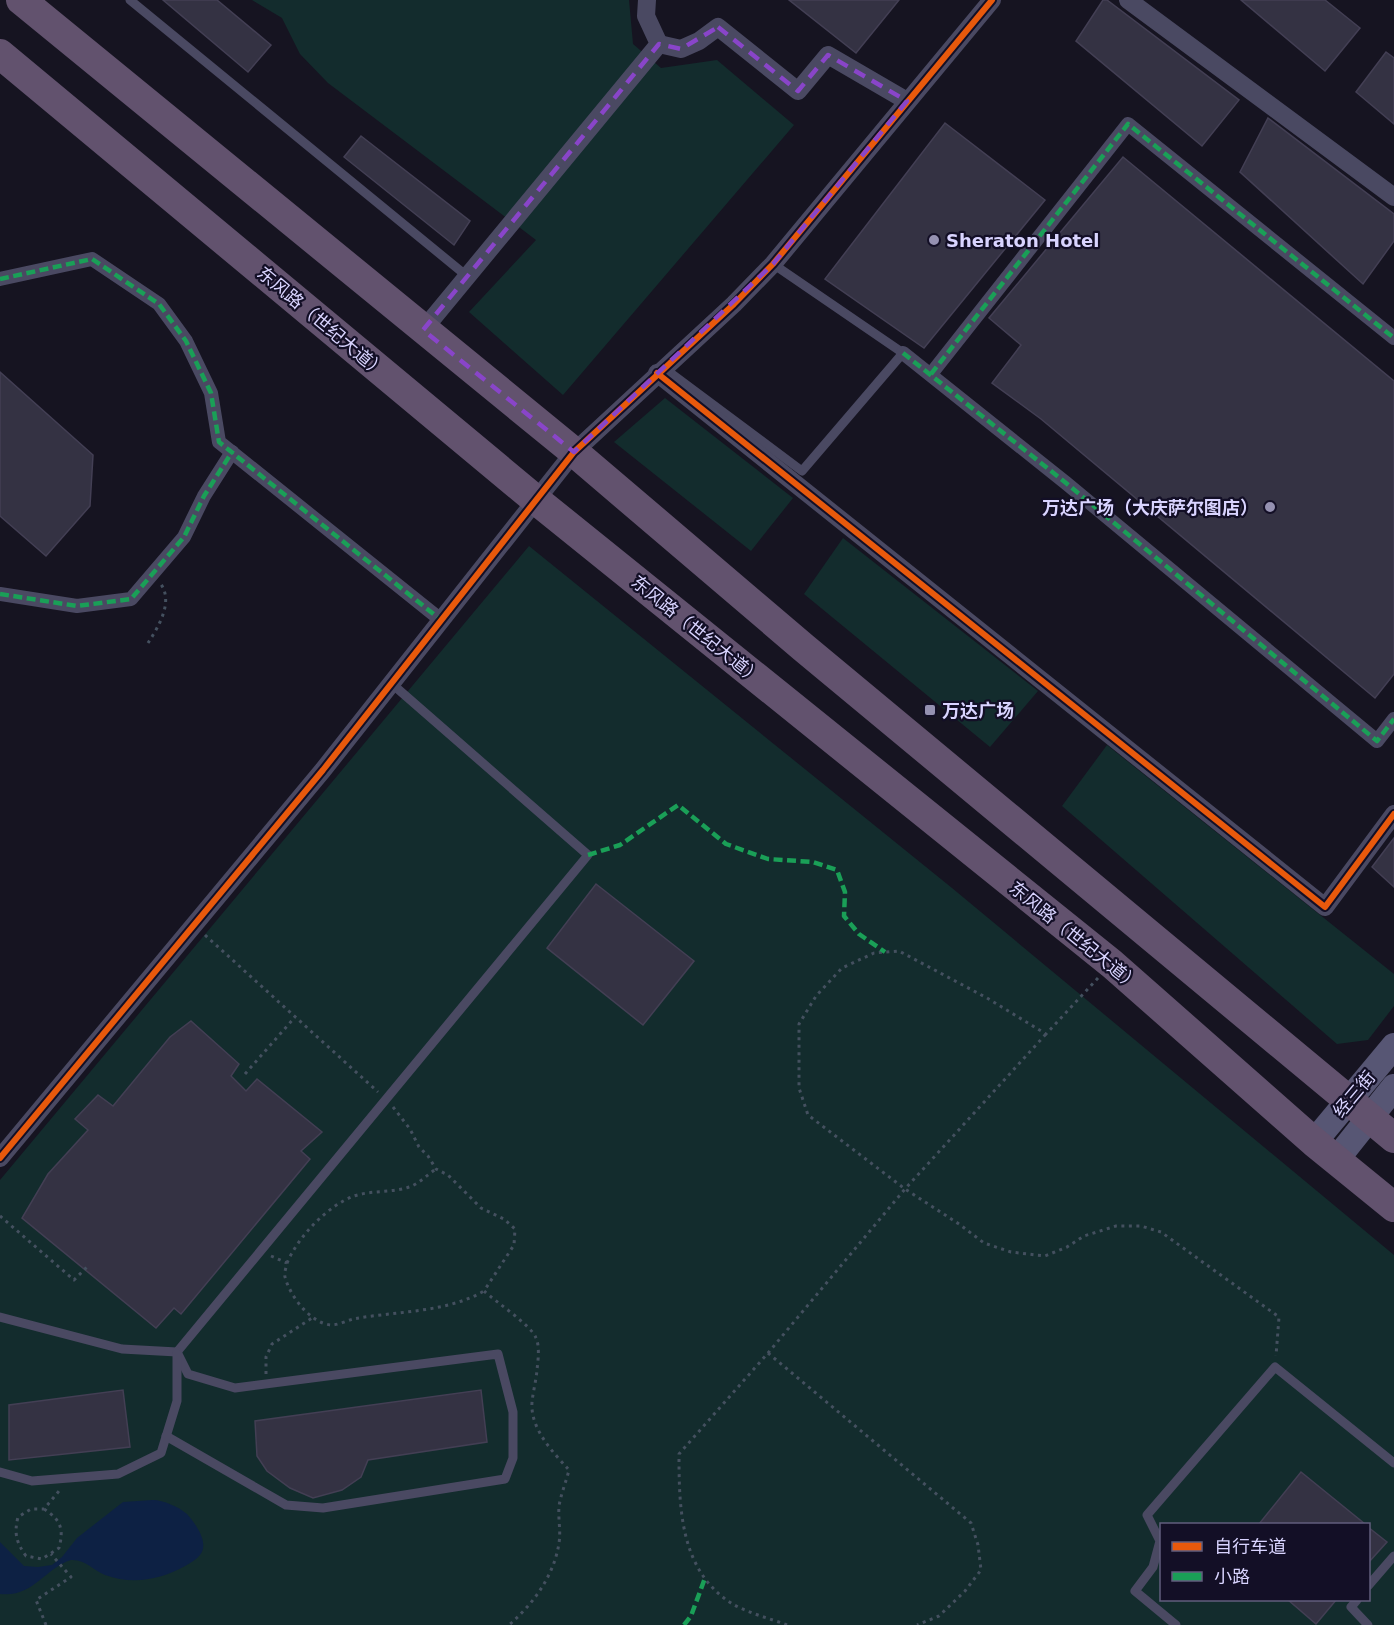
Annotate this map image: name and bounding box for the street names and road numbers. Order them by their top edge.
street label: 东风路（世纪大道） [253,262,391,382]
street label: 东风路（世纪大道） [627,571,767,689]
street label: 东风路（世纪大道） [1005,877,1145,995]
street label: 经三街 [1329,1067,1379,1121]

